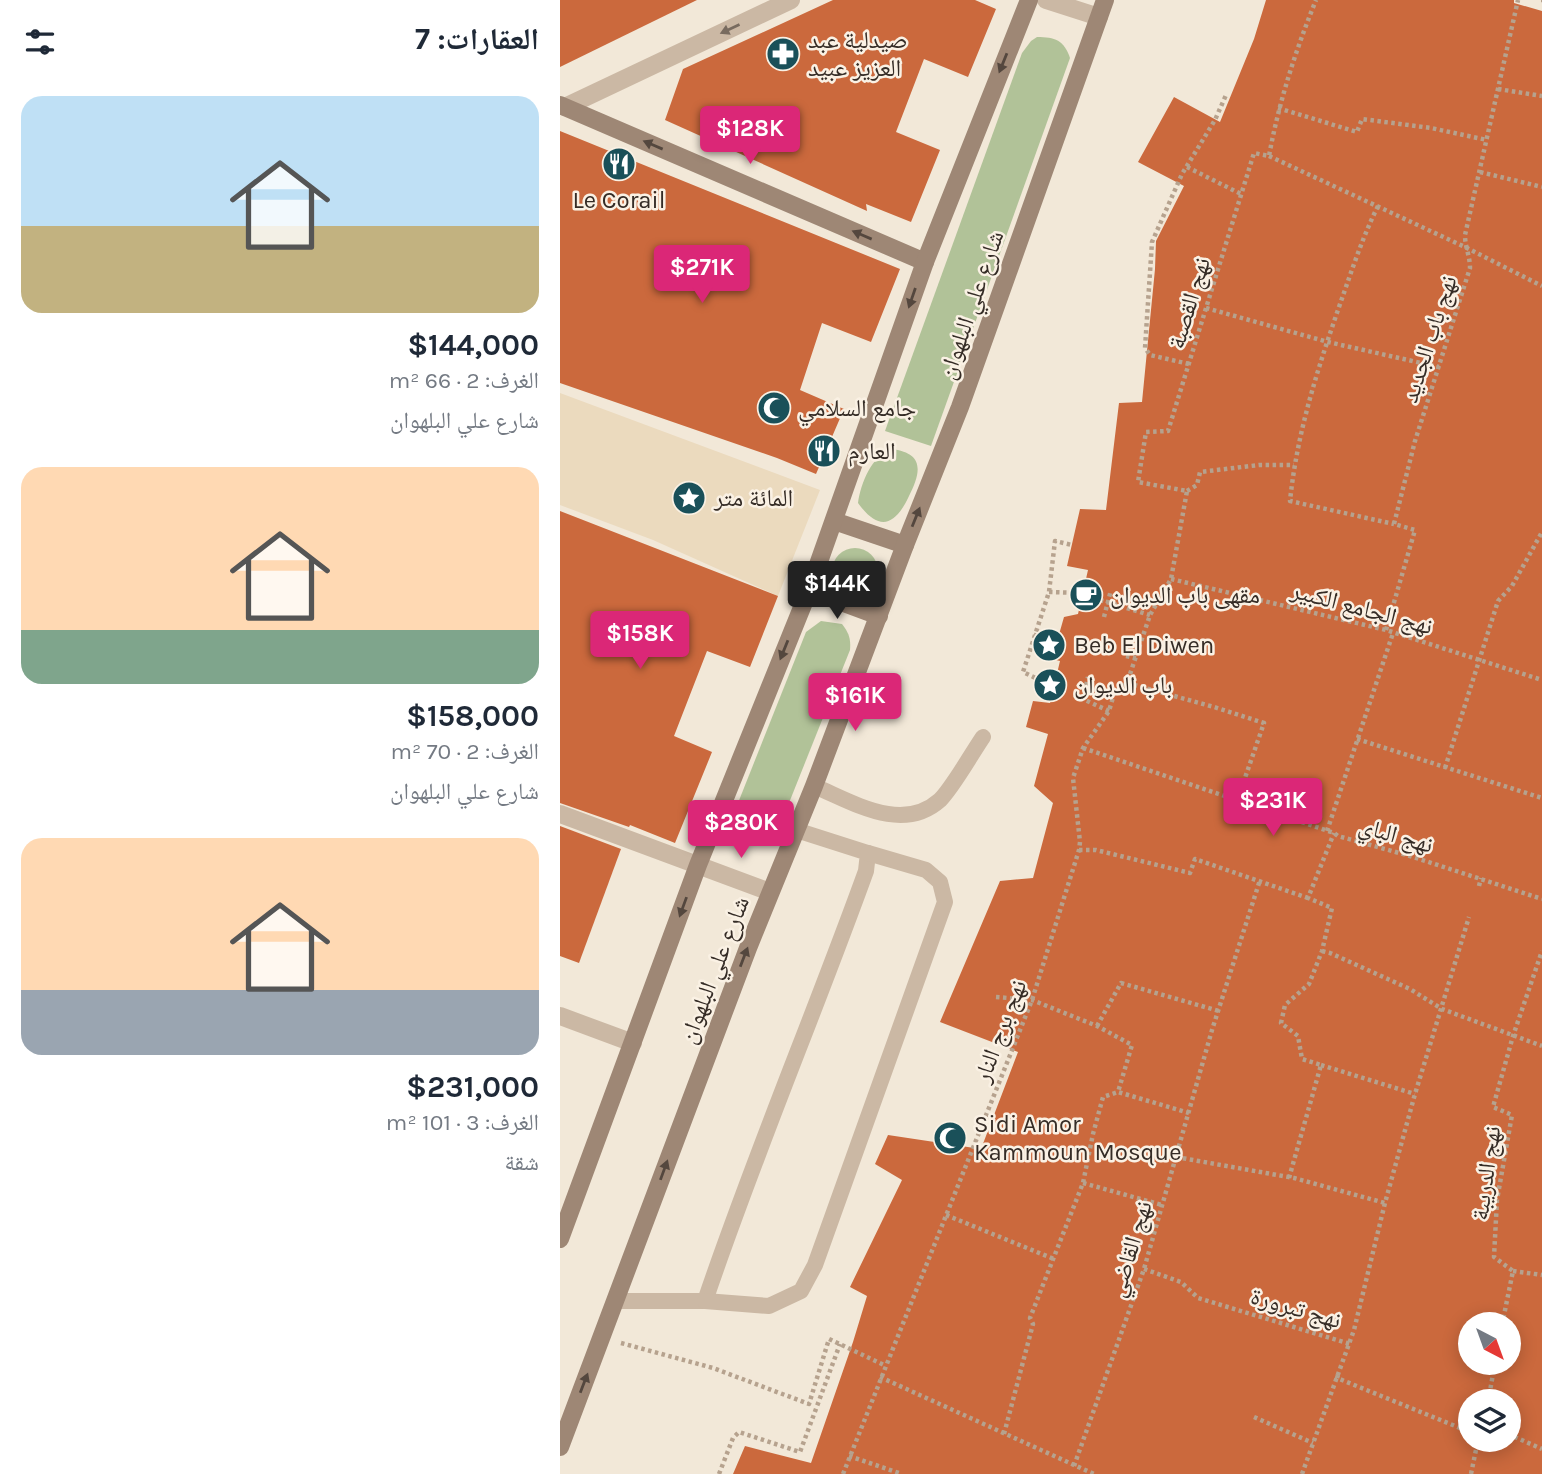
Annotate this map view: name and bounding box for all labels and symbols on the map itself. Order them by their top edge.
one-way arrow [720,23,740,35]
place label: صيدلية عبد العزيز عبيد [808,26,908,82]
pharmacy icon: صيدلية عبد العزيز عبيد [764,35,802,73]
one-way arrow [998,53,1009,74]
pin: $128K [701,106,799,166]
one-way arrow [643,139,663,151]
restaurant icon: Le Corail [600,145,638,183]
place label: Le Corail [573,186,665,214]
street label: شارع علي البلهوان [932,227,1014,385]
one-way arrow [852,229,872,241]
pin: $271K [653,246,751,305]
street label: نهج القصبة [1162,254,1217,352]
street label: نهج باب الجديد [1395,272,1464,406]
one-way arrow [906,288,917,309]
mosque icon: جامع السلامي [755,389,793,427]
place label: جامع السلامي [798,394,916,427]
restaurant icon: العارم [805,432,843,470]
place label: العارم [848,437,896,467]
place icon: المائة متر [670,479,708,517]
place label: المائة متر [713,484,793,512]
one-way arrow [911,506,922,527]
pin: $144K [788,562,886,621]
street label: نهج الجامع الكبير [1287,575,1436,641]
cafe icon: مقهى باب الديوان [1067,576,1105,614]
place label: مقهى باب الديوان [1110,581,1260,609]
pin: $158K [591,612,689,671]
place icon: Beb El Diwen [1030,626,1068,664]
place label: Beb El Diwen [1074,631,1214,659]
one-way arrow [779,640,790,661]
place icon: باب الديوان [1031,666,1069,704]
place label: باب الديوان [1074,671,1172,699]
pin: $161K [806,674,904,733]
pin: $231K [1224,778,1322,838]
pin: $280K [692,800,790,860]
street label: نهج الباي [1354,811,1436,864]
street label: شارع علي البلهوان [673,892,760,1049]
one-way arrow [677,897,688,918]
one-way arrow [739,946,750,967]
street label: نهج برج النار [967,976,1033,1088]
place label: Sidi Amor Kammoun Mosque [974,1110,1181,1166]
mosque icon: Sidi Amor Kammoun Mosque [931,1119,969,1157]
street label: نهج الدريبة [1466,1124,1507,1222]
one-way arrow [659,1160,670,1181]
street label: نهج القاضي [1102,1198,1163,1302]
street label: نهج تبرورة [1247,1282,1344,1335]
north arrow [1458,1312,1521,1376]
one-way arrow [579,1372,590,1393]

